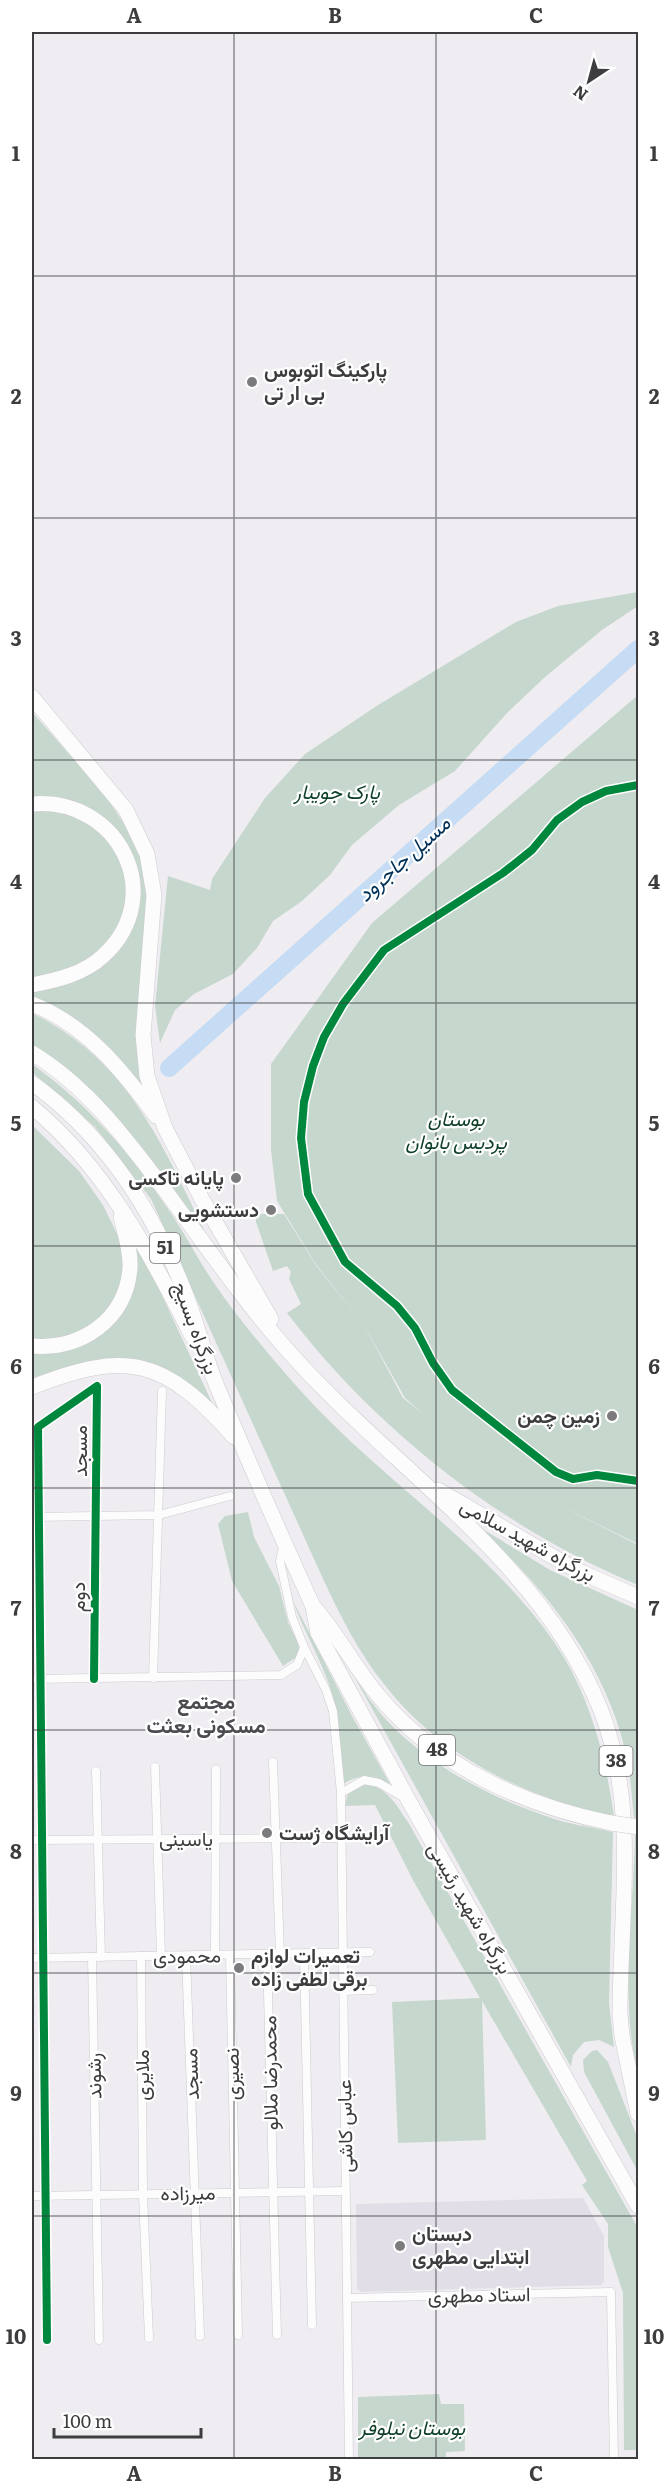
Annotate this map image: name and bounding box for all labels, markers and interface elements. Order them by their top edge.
text: A [126,0,142,29]
text: B [328,0,342,29]
text: C [529,0,543,29]
north arrow [559,51,619,111]
text: N [567,80,592,108]
text: 1 [12,137,20,167]
text: 1 [650,137,658,167]
place label: پارکینگ اتوبوس بی ار تی [264,353,387,406]
marker: پارکینگ اتوبوس بی ار تی [245,375,259,389]
text: 2 [11,380,22,410]
text: 2 [649,380,660,410]
text: 3 [10,622,22,652]
text: 3 [648,622,660,652]
park label: پارک جویبار [292,775,380,806]
water label: مسیل جاجرود [349,806,456,908]
text: 4 [10,865,22,895]
text: 4 [648,865,660,895]
park label: بوستان پردیس بانوان [405,1102,508,1156]
text: 5 [11,1107,22,1137]
text: 5 [649,1107,660,1137]
place label: پایانه تاکسی [128,1161,224,1192]
marker: پایانه تاکسی [229,1171,243,1185]
place label: دستشویی [178,1193,259,1223]
marker: دستشویی [264,1203,278,1217]
road number: 51 [150,1233,180,1263]
street label: بزرگراه بسیج [166,1277,228,1378]
text: 6 [10,1350,22,1380]
text: 6 [648,1350,660,1380]
place label: زمین چمن [517,1399,600,1430]
marker: زمین چمن [605,1409,619,1423]
street label: مسجد [63,1425,93,1477]
street label: بزرگراه شهید سلامی [456,1489,602,1588]
street label: دوم [61,1582,91,1612]
text: 7 [11,1592,22,1622]
text: 7 [649,1592,660,1622]
district label: مجتمع مسکونی بعثت [146,1684,266,1739]
road number: 48 [419,1735,455,1765]
road number: 38 [600,1746,632,1776]
place label: آرایشگاه ژست [279,1816,391,1846]
street label: یاسینی [159,1822,213,1852]
marker: آرایشگاه ژست [260,1826,274,1840]
text: 8 [10,1835,22,1865]
street label: بزرگراه شهید رئیسی [422,1835,522,1979]
text: 8 [648,1835,660,1865]
street label: محمودی [153,1938,221,1970]
place label: تعمیرات لوازم برقی لطفی زاده [251,1939,368,1992]
marker: تعمیرات لوازم برقی لطفی زاده [232,1961,246,1975]
street label: محمدرضا ملالو [252,2015,284,2131]
street label: نصیری [215,2047,245,2101]
street label: مسجد [173,2048,205,2100]
street label: ملایری [125,2049,155,2101]
street label: رشوند [77,2053,107,2099]
text: 9 [10,2077,22,2107]
text: 9 [648,2077,660,2107]
street label: عباس کاشی [327,2079,359,2173]
street label: میرزاده [160,2176,216,2206]
place label: دبستان ابتدایی مطهری [412,2217,529,2270]
marker: دبستان ابتدایی مطهری [393,2239,407,2253]
street label: استاد مطهری [427,2277,531,2309]
text: 10 [6,2320,26,2350]
text: 10 [644,2320,664,2350]
scale bar [54,2401,201,2439]
text: 100 m [63,2407,112,2434]
park label: بوستان نیلوفر [357,2411,466,2441]
text: A [126,2457,142,2487]
text: B [328,2457,342,2487]
text: C [529,2457,543,2487]

